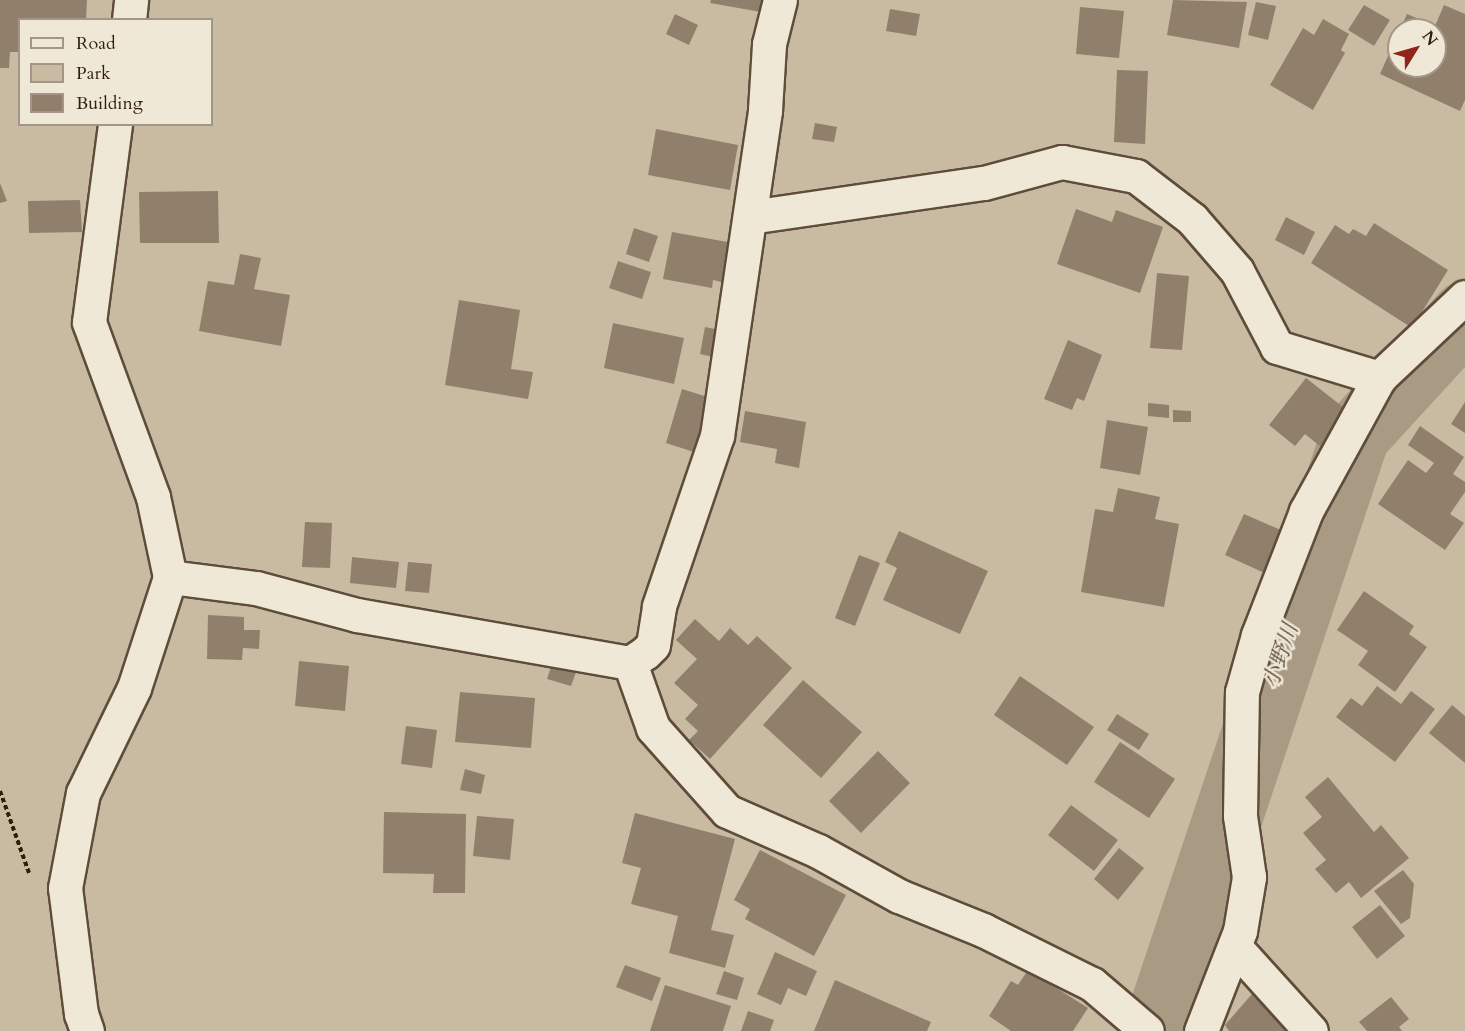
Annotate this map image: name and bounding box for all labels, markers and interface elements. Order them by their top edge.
legend [18,18,213,126]
north arrow [1387,18,1447,78]
text: N [1417,26,1443,51]
text: Road [76,31,116,56]
text: Park [76,61,111,86]
text: Building [76,91,143,116]
water label: 小野川 [1258,621,1304,691]

